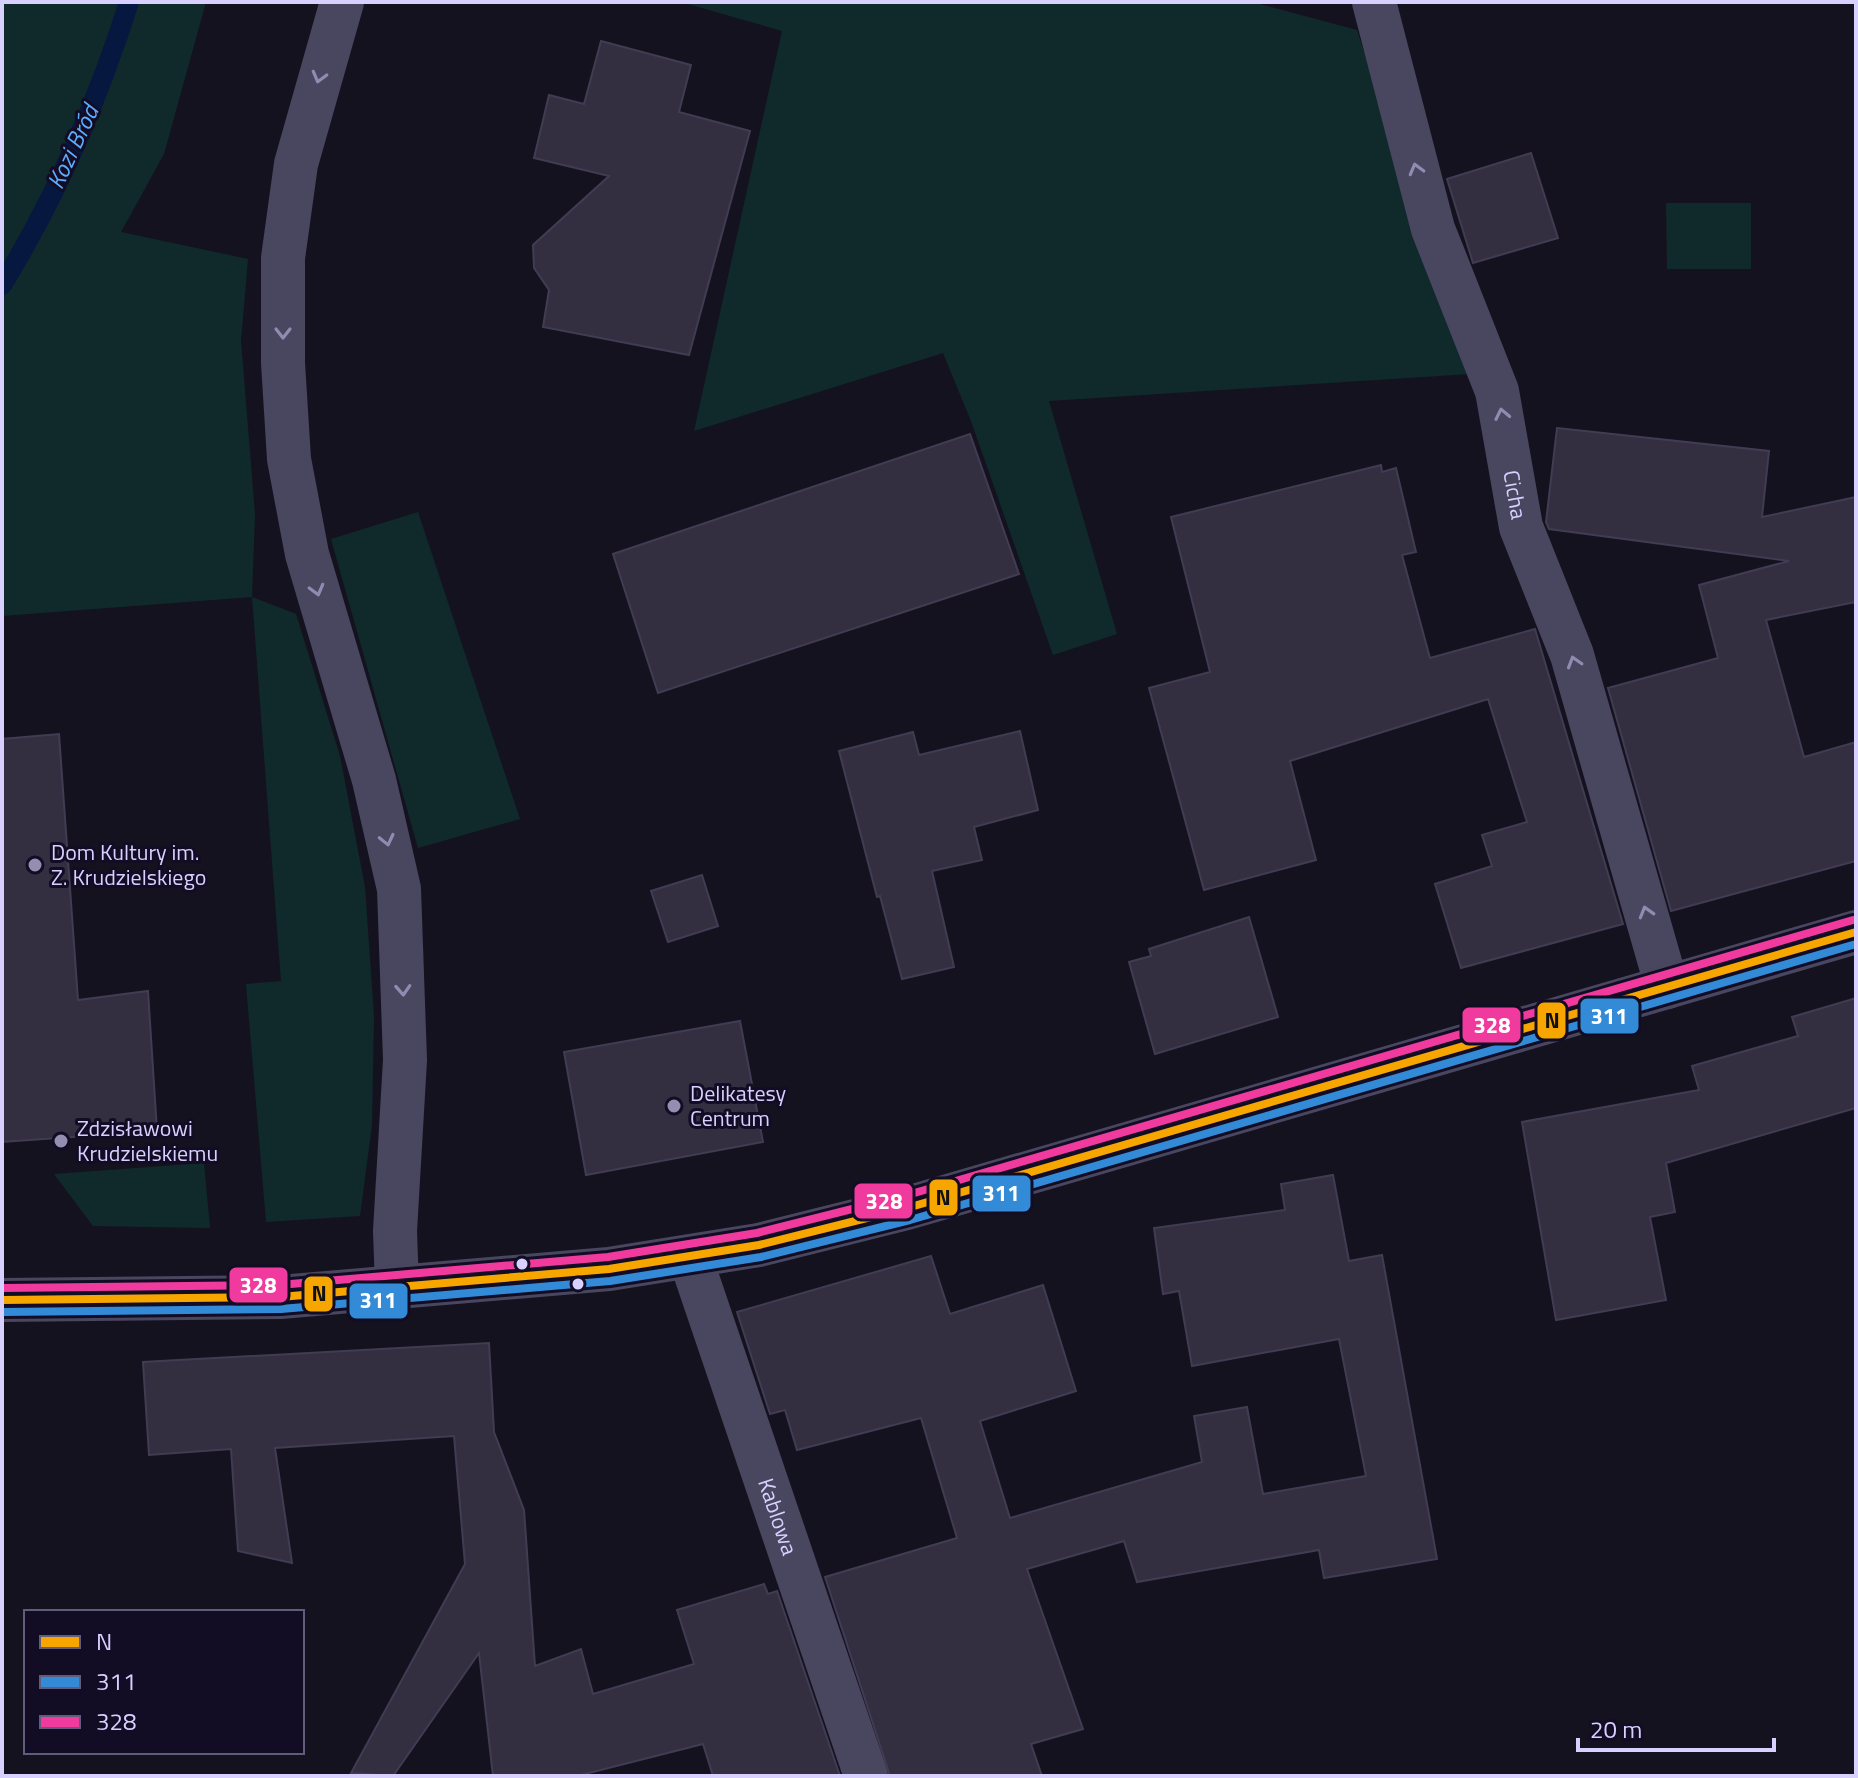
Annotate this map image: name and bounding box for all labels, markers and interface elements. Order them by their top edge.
one-way arrow [312,69,329,83]
water label: Kozi Bród [37,96,108,194]
one-way arrow [1409,163,1425,177]
one-way arrow [274,327,292,340]
one-way arrow [1494,408,1511,421]
street label: Cicha [1494,467,1536,522]
one-way arrow [307,582,324,596]
one-way arrow [1567,656,1583,670]
one-way arrow [378,832,395,846]
place label: Dom Kultury im. Z. Krudzielskiego [51,835,206,894]
marker: Dom Kultury im. Z. Krudzielskiego [26,856,44,874]
one-way arrow [1639,906,1655,920]
one-way arrow [394,984,411,997]
line badge: 311 [1579,997,1640,1035]
text: 311 [1591,999,1627,1033]
line badge: N [1536,1001,1567,1040]
text: N [1544,1003,1560,1037]
line badge: 328 [1461,1006,1522,1044]
text: 328 [1474,1008,1510,1042]
place label: Delikatesy Centrum [690,1076,787,1135]
marker: Delikatesy Centrum [665,1097,683,1115]
place label: Zdzisławowi Krudzielskiemu [77,1111,218,1170]
marker: Zdzisławowi Krudzielskiemu [52,1132,70,1150]
line badge: 311 [971,1174,1032,1213]
text: 311 [983,1176,1019,1210]
line badge: N [928,1178,959,1217]
text: N [935,1180,951,1214]
line badge: 328 [853,1182,914,1220]
text: 328 [866,1184,902,1218]
unlabelled marker [514,1256,530,1272]
line badge: 328 [228,1266,289,1304]
text: 328 [240,1268,276,1302]
line badge: N [303,1275,334,1313]
text: N [311,1276,327,1310]
unlabelled marker [570,1276,586,1292]
line badge: 311 [348,1282,409,1320]
text: 311 [360,1283,396,1317]
street label: Kablowa [749,1473,807,1560]
legend [24,1610,304,1754]
text: N [96,1623,112,1659]
text: 311 [96,1663,136,1699]
scale bar [1578,1702,1774,1752]
text: 328 [96,1703,136,1739]
text: 20 m [1590,1711,1642,1747]

